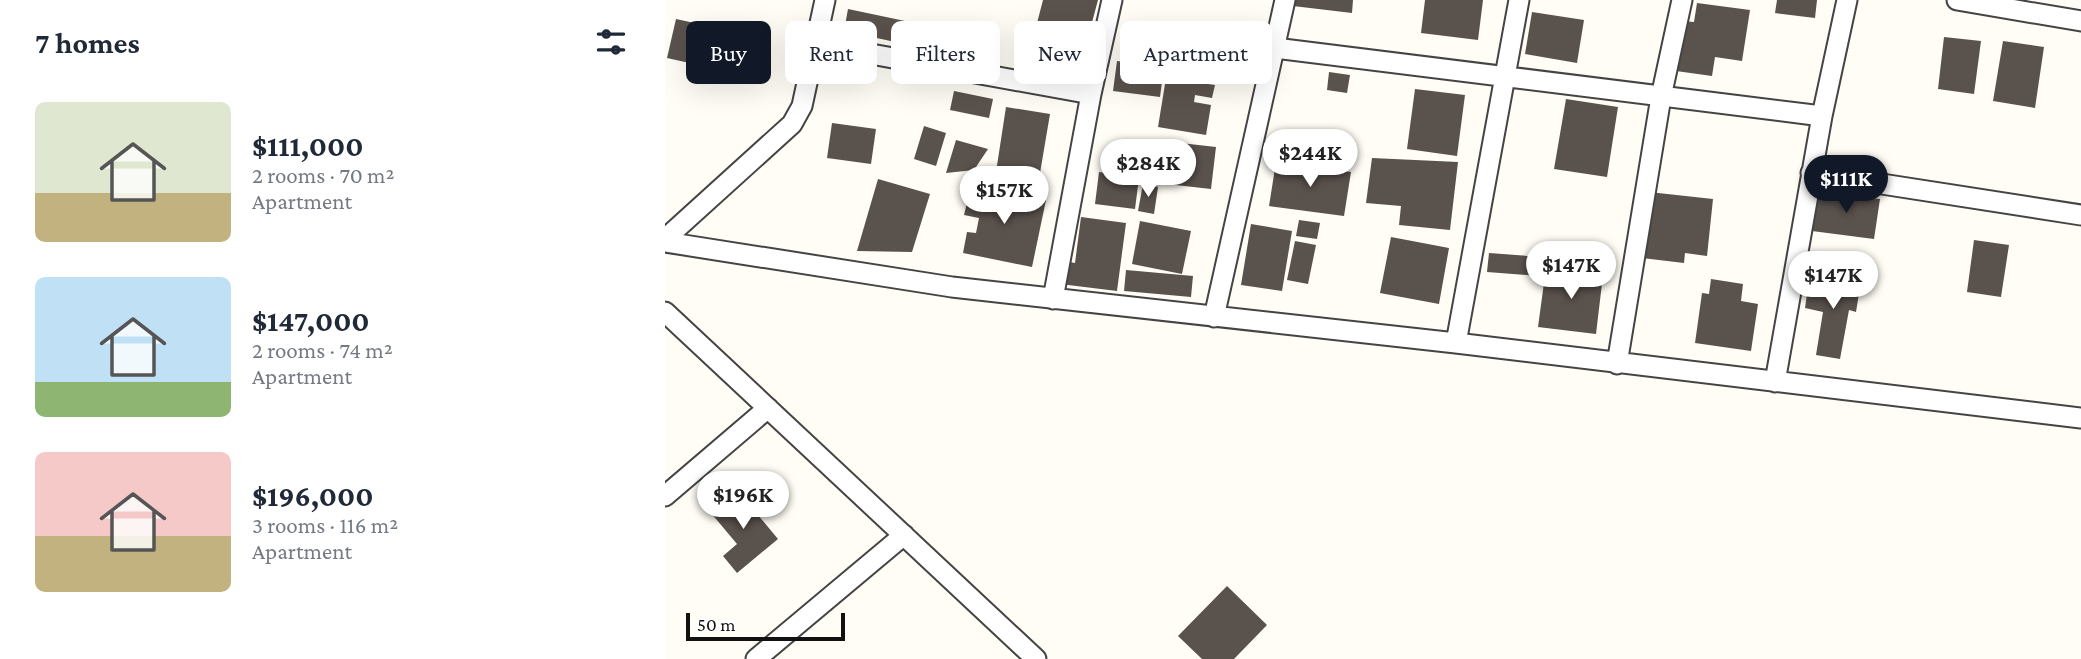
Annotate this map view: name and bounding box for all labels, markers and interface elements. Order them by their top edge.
chip: Buy [686,21,771,84]
chip: Rent [785,21,877,84]
chip: Filters [891,21,1000,84]
chip: New [1014,21,1106,84]
chip: Apartment [1120,21,1272,84]
icon: filters [592,23,630,61]
text: 7 homes [35,26,140,59]
text: $111,000 [252,129,364,162]
icon: home [91,130,175,214]
pin: $244K [1261,130,1359,189]
text: $244K [1279,139,1341,165]
pin: $284K [1099,140,1197,199]
text: $284K [1116,149,1180,175]
pin: $111K [1797,156,1895,215]
text: 2 rooms · 70 m² [252,162,395,188]
text: $111K [1820,165,1872,191]
pin: $157K [955,166,1053,226]
text: $157K [976,176,1032,202]
text: Apartment [252,188,352,214]
pin: $147K [1522,242,1620,301]
text: $147K [1542,251,1600,277]
pin: $147K [1784,252,1882,311]
text: $147K [1804,261,1862,287]
text: $147,000 [252,304,370,337]
icon: home [91,305,175,389]
text: 2 rooms · 74 m² [252,337,393,363]
text: Apartment [252,363,352,389]
pin: $196K [694,472,792,531]
text: $196,000 [252,479,374,512]
icon: home [91,480,175,564]
text: $196K [713,481,773,507]
text: 3 rooms · 116 m² [252,512,398,538]
text: Apartment [252,538,352,564]
scale bar [686,610,845,642]
text: 50 m [697,614,736,635]

